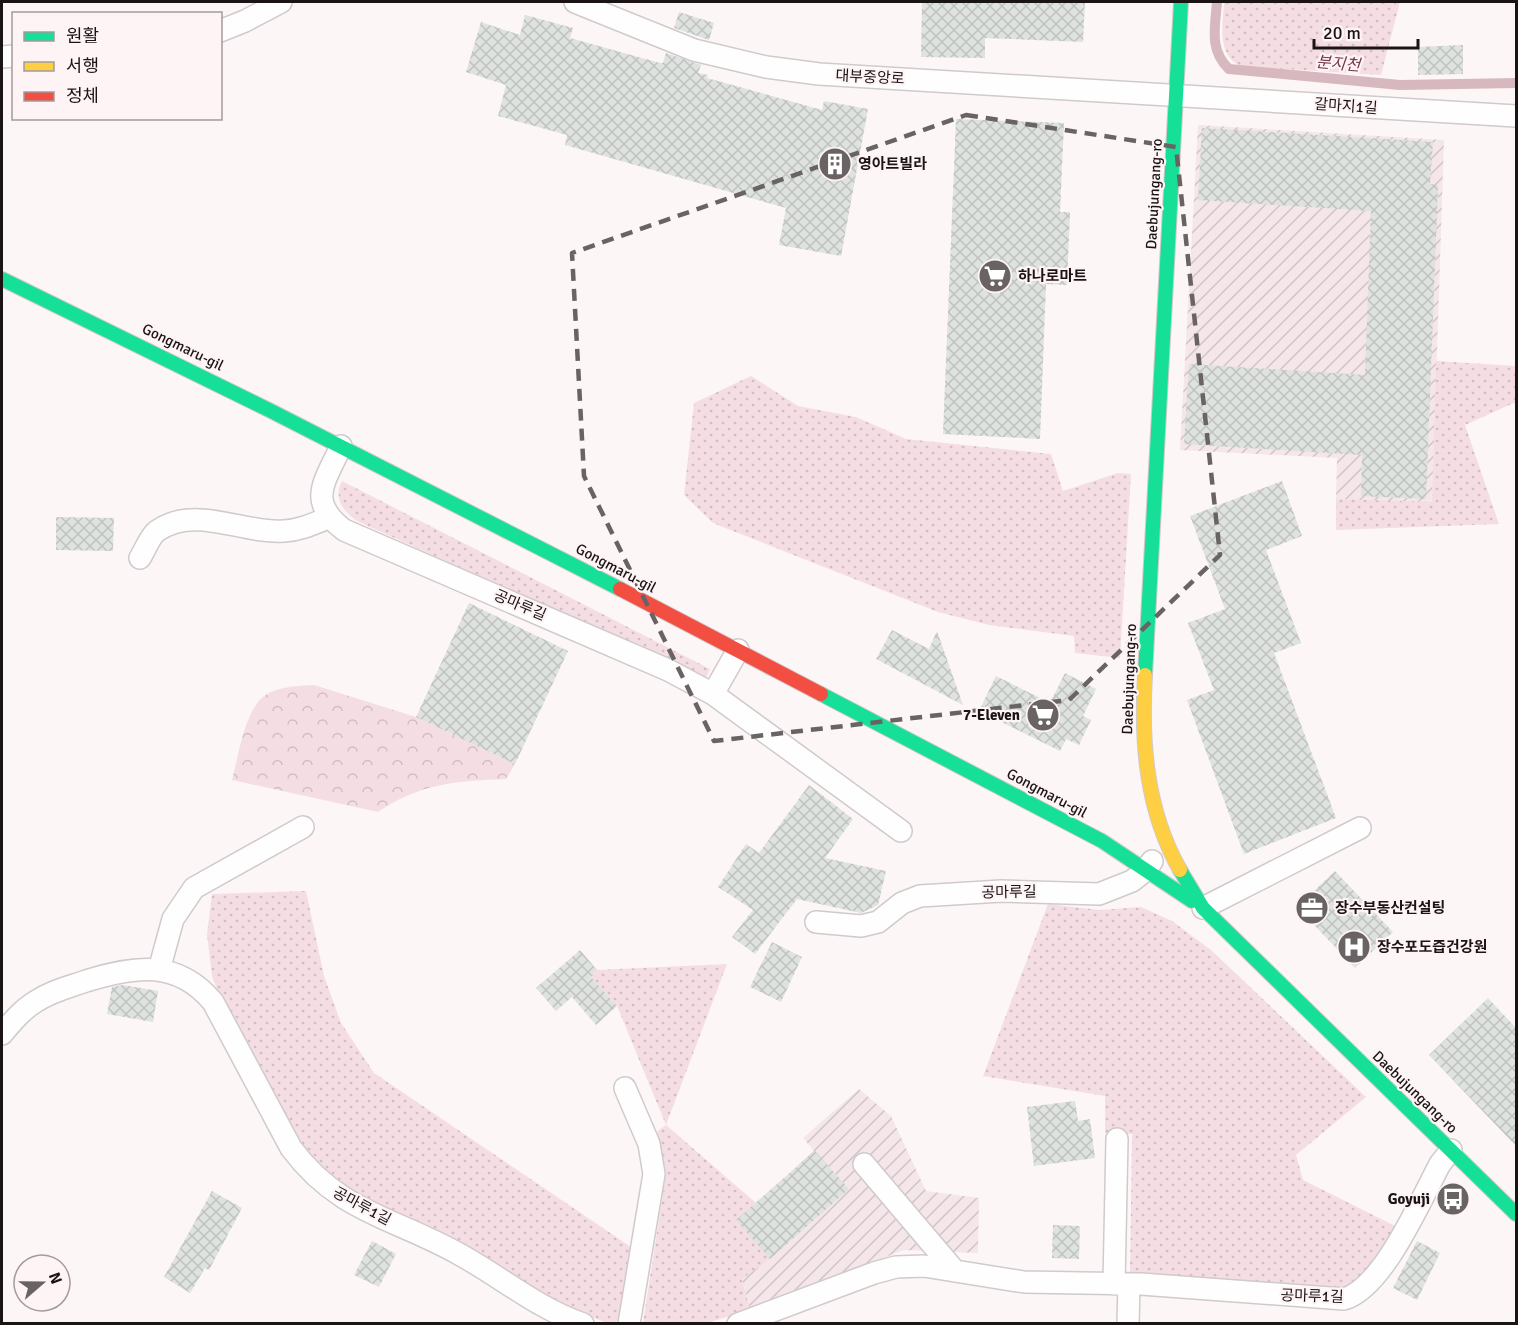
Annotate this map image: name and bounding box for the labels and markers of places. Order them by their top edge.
building icon: 영아트빌라 [817,146,853,182]
place label: 영아트빌라 [858,155,927,173]
supermarket icon: 하나로마트 [977,258,1013,294]
place label: 하나로마트 [1018,267,1087,285]
supermarket icon: 7-Eleven [1025,697,1061,733]
place label: 7-Eleven [963,706,1020,724]
office icon: 장수부동산컨설팅 [1294,890,1330,926]
place label: 장수부동산컨설팅 [1335,899,1445,917]
hospital icon: 장수포도즙건강원 [1336,929,1372,965]
place label: 장수포도즙건강원 [1377,938,1487,956]
bus stop icon: Goyuji [1435,1181,1471,1217]
place label: Goyuji [1388,1190,1430,1208]

